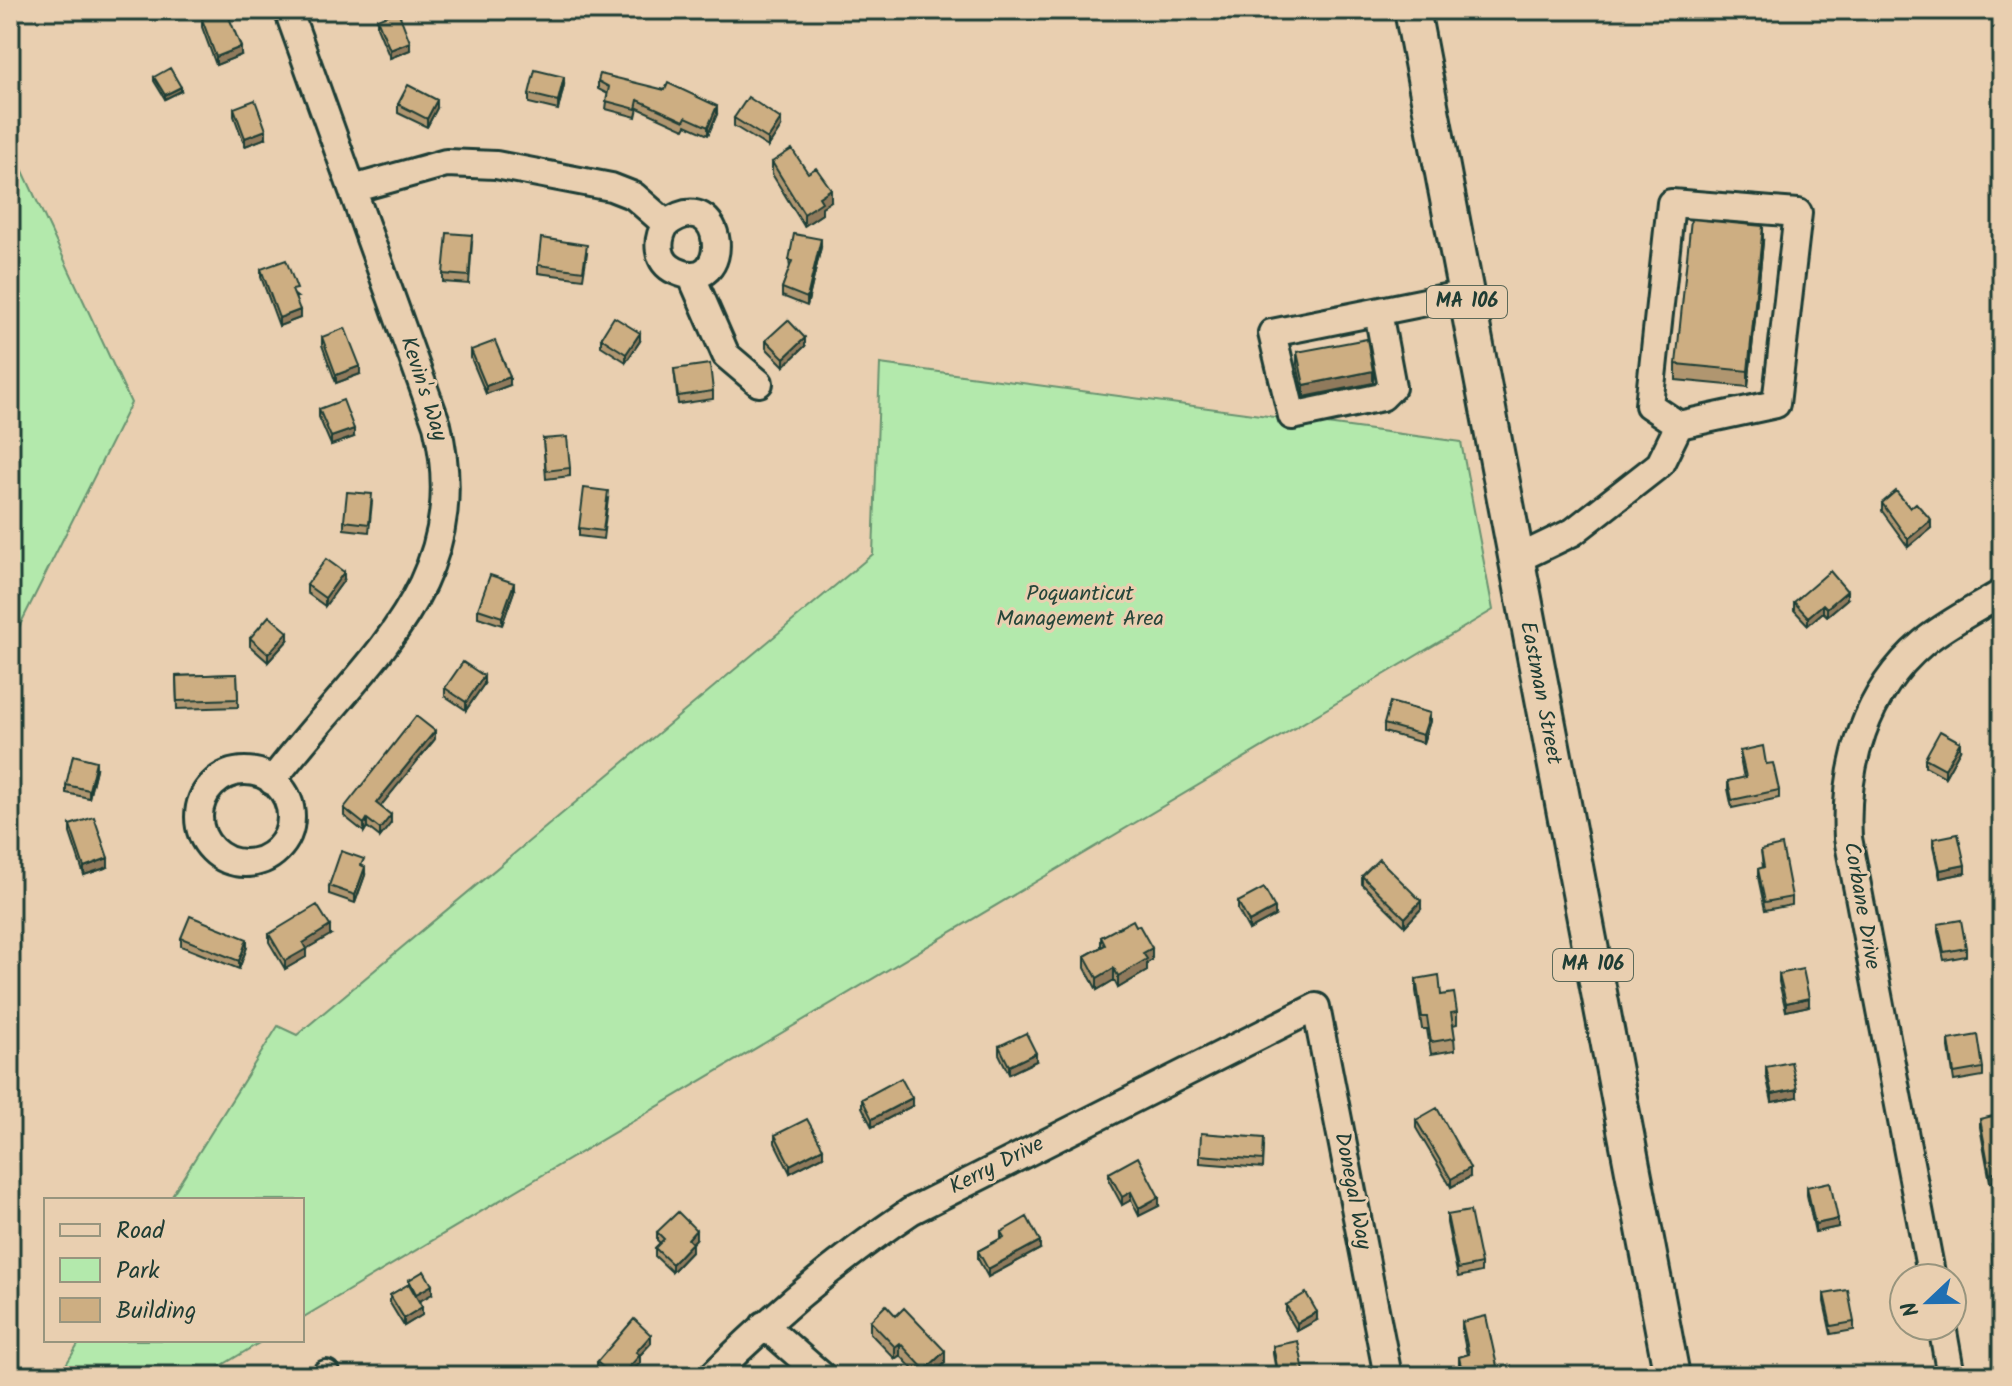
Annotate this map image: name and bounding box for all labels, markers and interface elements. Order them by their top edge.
road number: MA 106 [1427,286,1507,318]
street label: Kevin's Way [390,332,457,447]
park label: Poquanticut Management Area [996,577,1164,637]
street label: Eastman Street [1509,618,1571,768]
street label: Corbane Drive [1833,840,1889,972]
road number: MA 106 [1553,949,1633,981]
street label: Kerry Drive [943,1127,1051,1205]
street label: Donegal Way [1324,1129,1381,1253]
legend [44,1198,304,1342]
text: Road [116,1212,165,1251]
text: Park [116,1252,160,1291]
north arrow [1888,1262,1968,1342]
text: Building [116,1292,196,1331]
text: N [1893,1295,1931,1322]

